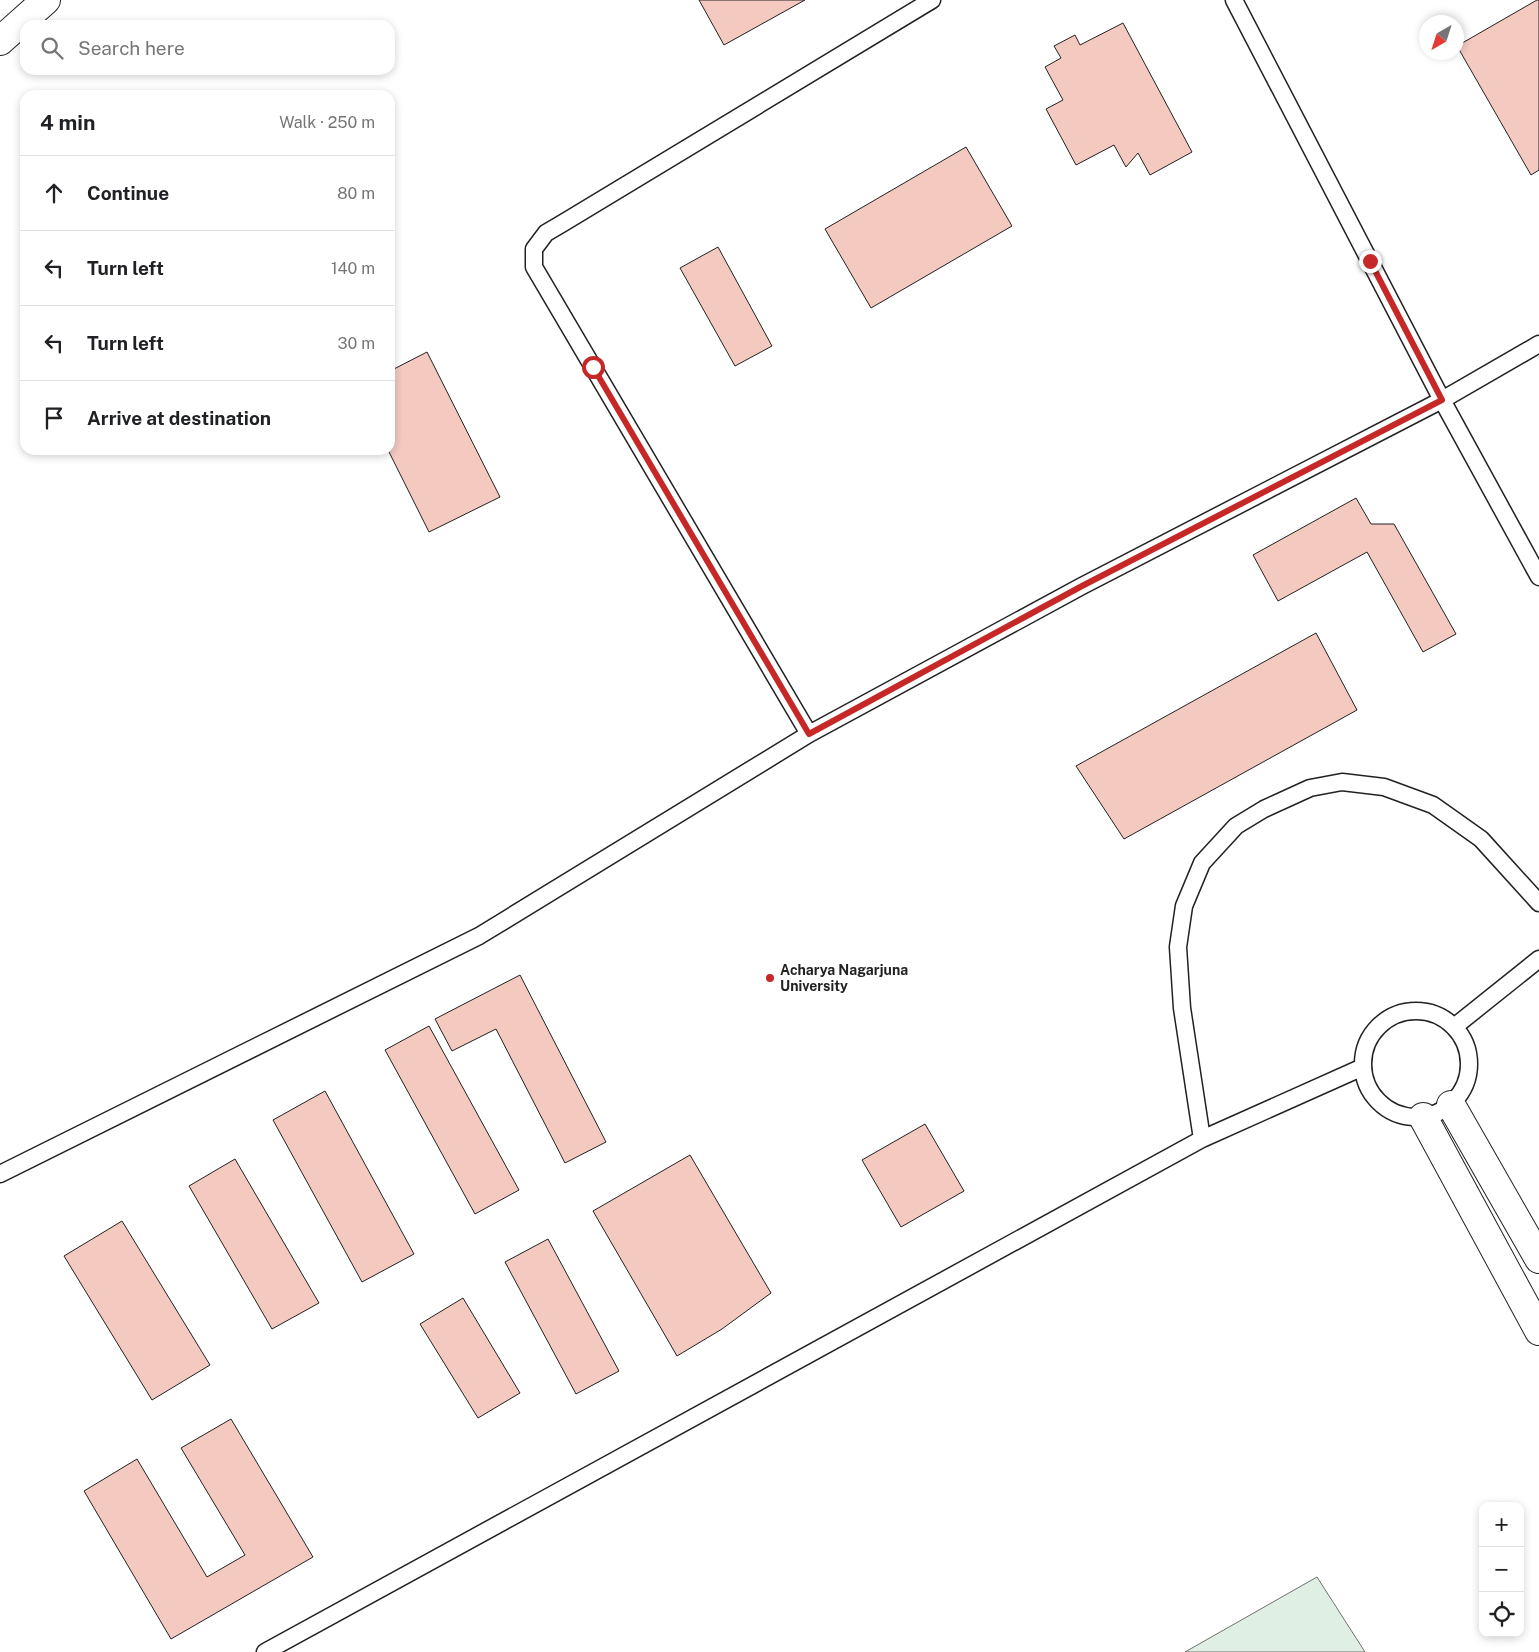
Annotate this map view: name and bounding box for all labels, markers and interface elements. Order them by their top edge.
north arrow [1419,15,1464,60]
search box [20,20,395,75]
icon: search [38,34,66,62]
text: Search here [78,37,185,59]
text: 4 min [40,110,95,135]
text: Walk · 250 m [279,113,375,132]
icon: ahead [40,179,68,207]
text: Continue [87,182,169,204]
text: 80 m [337,184,375,203]
route end [1359,250,1382,273]
icon: left [40,254,68,282]
text: Turn left [87,257,164,279]
text: 140 m [331,259,375,278]
icon: left [40,329,68,357]
text: Turn left [87,332,164,354]
text: 30 m [338,334,375,353]
route start [582,356,605,379]
icon: arrive [40,404,68,432]
text: Arrive at destination [87,407,271,429]
place label: Acharya Nagarjuna University [780,962,908,994]
marker: Acharya Nagarjuna University [764,972,776,984]
map controls [1479,1502,1524,1637]
button: + [1479,1502,1524,1547]
button: − [1479,1547,1524,1592]
button: locate [1479,1592,1524,1637]

